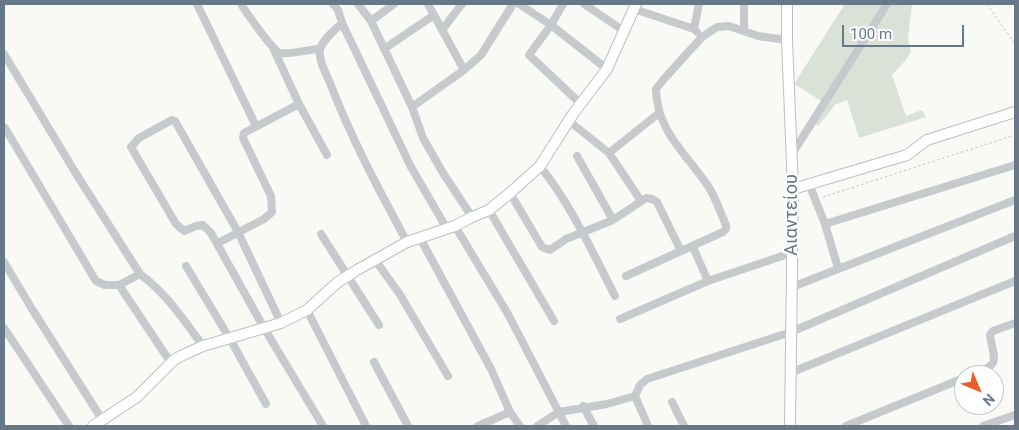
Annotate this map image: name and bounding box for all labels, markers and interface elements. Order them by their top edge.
scale bar [844,15,966,47]
text: 100 m [850,25,892,43]
street label: Αιαντείου [781,174,803,256]
north arrow [954,365,1004,415]
text: N [980,391,998,409]

